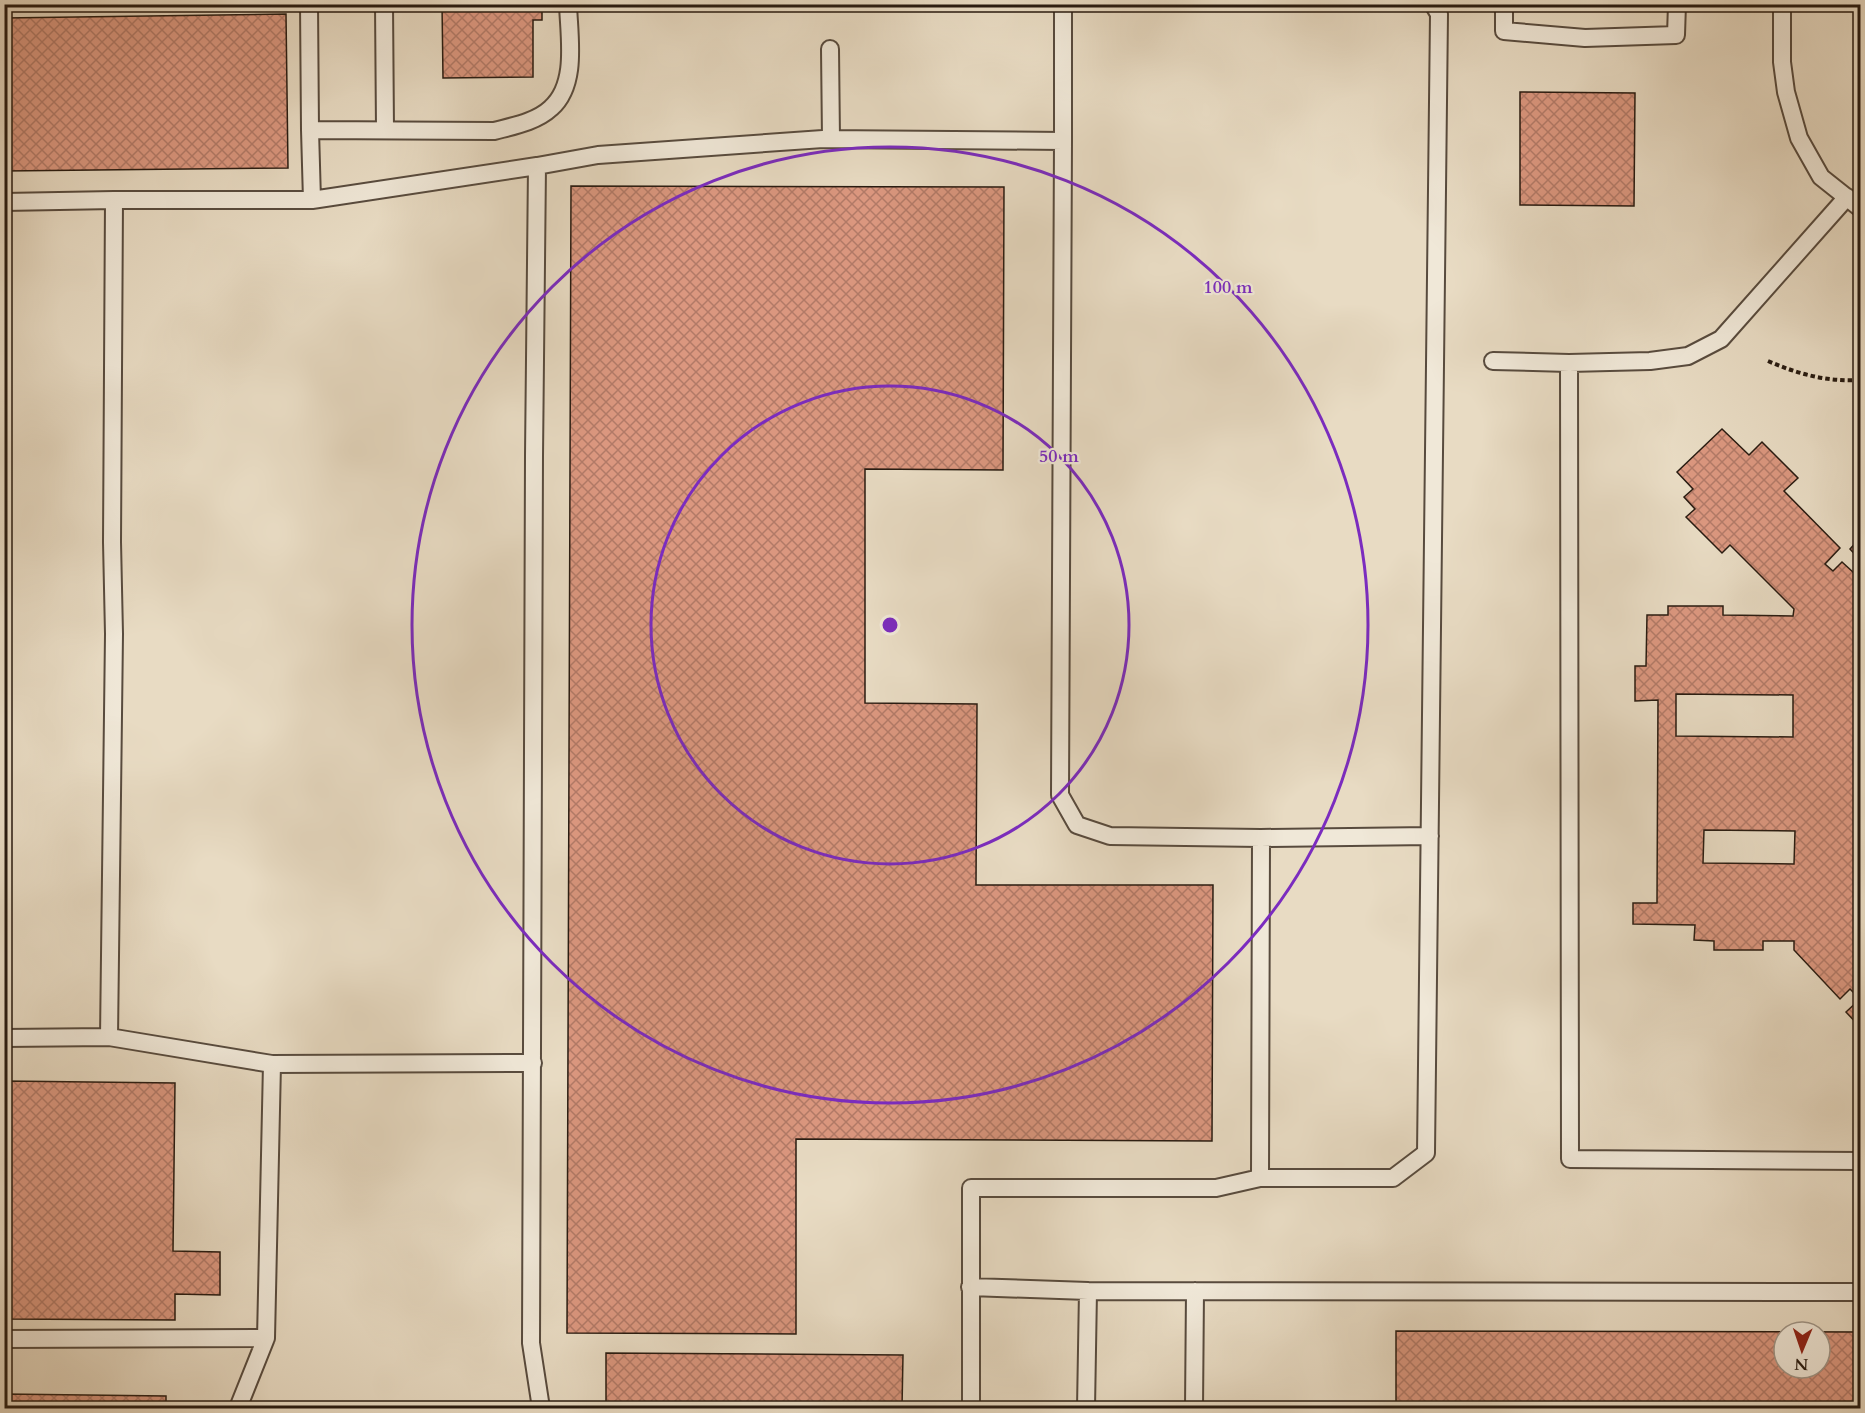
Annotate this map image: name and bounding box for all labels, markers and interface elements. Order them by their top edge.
text: 100 m [1203,275,1253,300]
text: 50 m [1039,444,1079,469]
centre of rings [880,615,900,635]
north arrow [1772,1320,1832,1380]
text: N [1794,1353,1809,1375]

